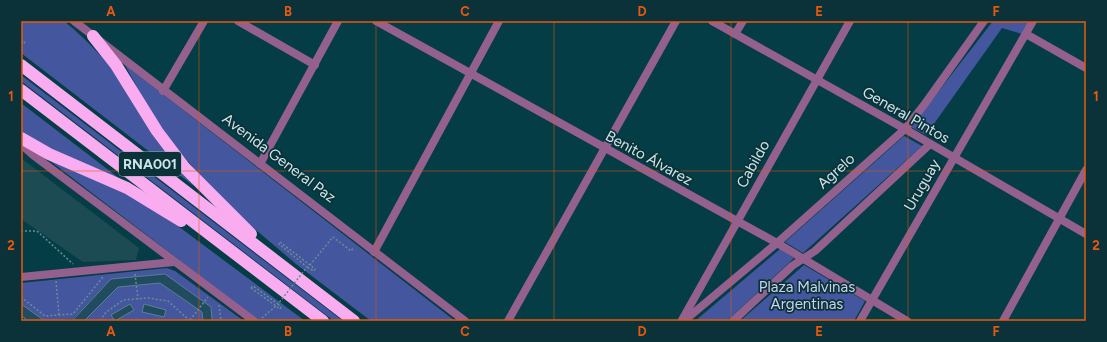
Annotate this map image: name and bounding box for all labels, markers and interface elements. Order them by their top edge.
text: A [106,4,116,19]
text: B [284,4,292,19]
text: C [460,4,470,19]
text: D [637,4,647,19]
text: E [815,4,823,19]
text: F [992,4,1000,19]
street label: General Pintos [859,83,953,147]
text: 1 [8,89,14,104]
text: 1 [1093,89,1099,104]
street label: Avenida General Paz [219,110,339,206]
street label: Benito Álvarez [602,127,696,189]
street label: Cabildo [733,137,774,191]
street label: Agrelo [814,149,859,192]
road number: RNA001 [119,152,181,176]
street label: Uruguay [900,156,944,214]
text: 2 [7,238,15,253]
text: 2 [1092,238,1100,253]
park label: Plaza Malvinas Argentinas [759,278,855,313]
text: A [106,324,116,339]
text: B [284,324,292,339]
text: C [460,324,470,339]
text: D [637,324,647,339]
text: E [815,324,823,339]
text: F [992,324,1000,339]

